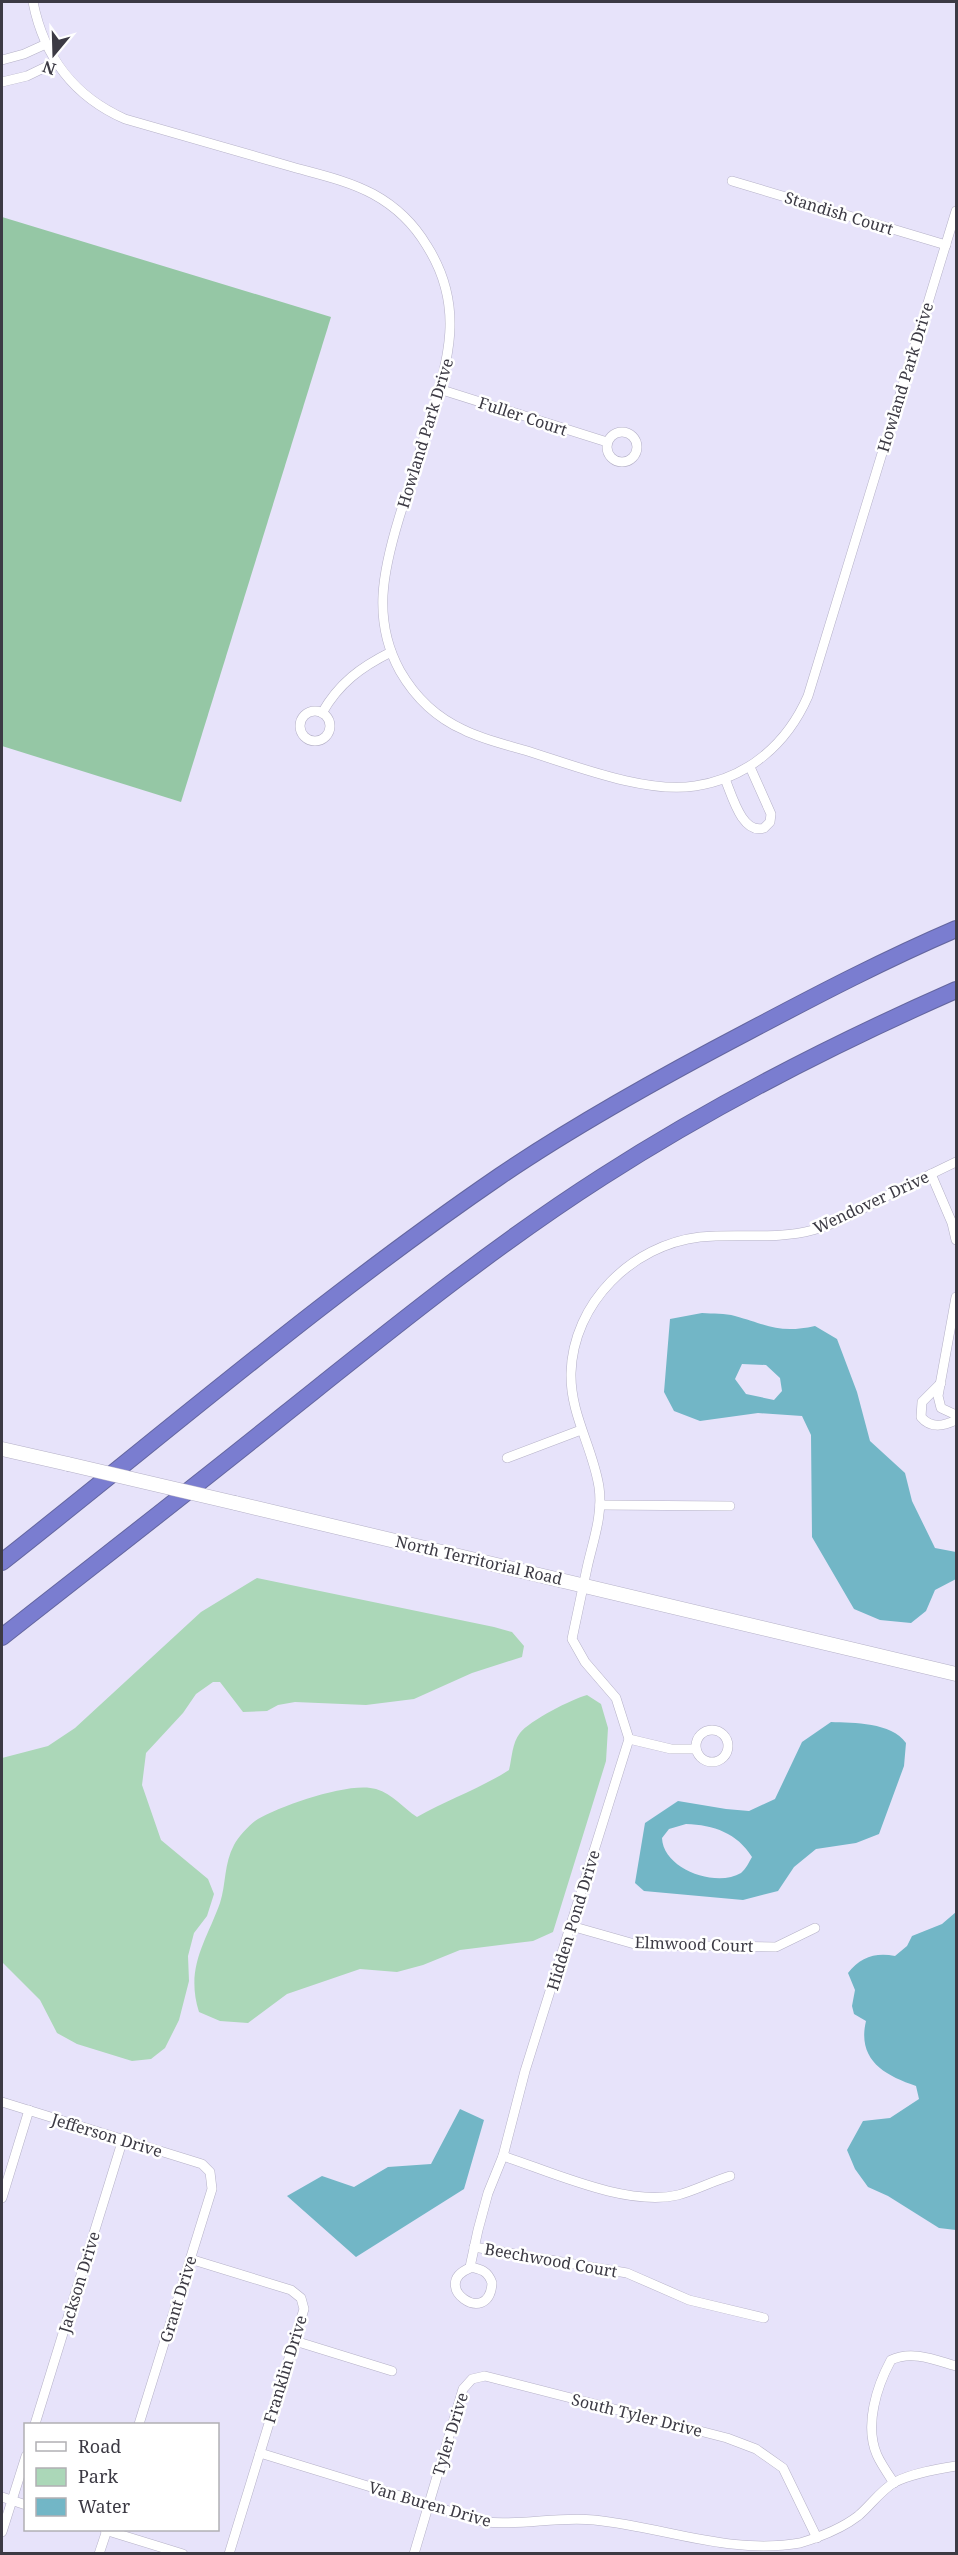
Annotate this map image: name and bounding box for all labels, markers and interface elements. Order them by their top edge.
north arrow [24,24,84,84]
text: N [39,56,59,81]
street label: Standish Court [782,186,896,240]
street label: Howland Park Drive [872,299,938,455]
street label: Howland Park Drive [392,355,458,511]
street label: Fuller Court [476,391,571,441]
street label: Wendover Drive [810,1166,932,1238]
street label: North Territorial Road [393,1530,565,1590]
street label: Hidden Pond Drive [541,1847,605,1993]
street label: Elmwood Court [634,1931,754,1957]
street label: Jefferson Drive [48,2107,165,2162]
street label: Jackson Drive [53,2229,105,2336]
street label: Beechwood Court [483,2238,619,2283]
street label: Grant Drive [154,2253,202,2345]
street label: Franklin Drive [258,2312,312,2426]
street label: South Tyler Drive [569,2388,705,2442]
street label: Tyler Drive [427,2390,473,2478]
legend [24,2423,219,2531]
text: Road [78,2434,121,2458]
text: Park [78,2464,118,2488]
street label: Van Buren Drive [366,2476,494,2532]
text: Water [78,2494,131,2518]

